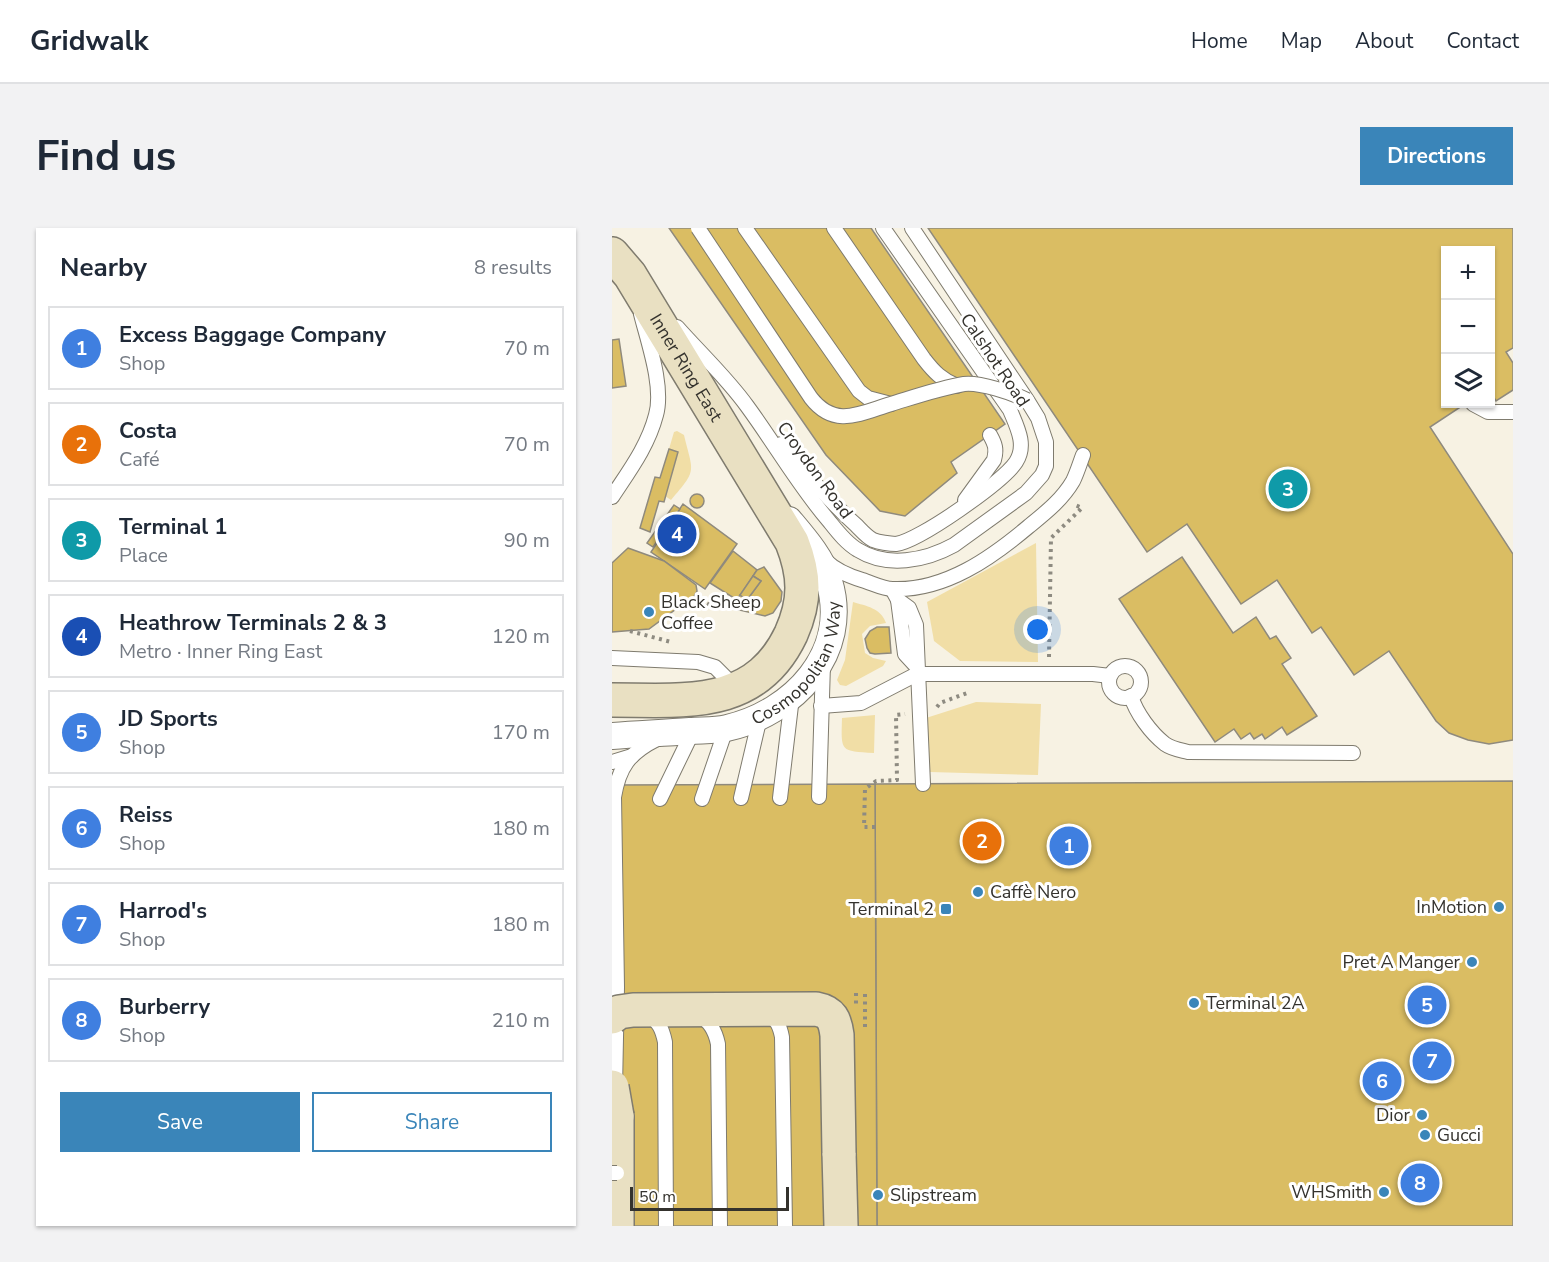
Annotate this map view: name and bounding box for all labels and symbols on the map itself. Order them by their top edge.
street label: Calshot Road [955,308,1035,412]
street label: Inner Ring East [644,309,729,427]
street label: Croydon Road [772,417,858,523]
pin: 3 [1268,466,1308,512]
pin: 4 [658,512,696,556]
place label: Black Sheep Coffee [661,590,761,635]
street label: Cosmopolitan Way [747,600,846,731]
marker: Black Sheep Coffee [642,605,656,619]
your location [1023,615,1052,644]
pin: 2 [962,818,1001,864]
pin: 1 [1050,824,1088,868]
place label: Caffè Nero [990,880,1076,904]
marker: Caffè Nero [971,885,985,899]
place label: InMotion [1416,895,1487,919]
place label: Terminal 2 [848,897,934,921]
marker: InMotion [1492,900,1506,914]
marker: Terminal 2 [939,902,953,916]
place label: Pret A Manger [1342,950,1461,974]
marker: Pret A Manger [1465,955,1479,969]
pin: 5 [1408,982,1446,1028]
place label: Terminal 2A [1206,991,1305,1015]
marker: Terminal 2A [1187,996,1201,1010]
pin: 7 [1412,1038,1452,1084]
pin: 6 [1362,1058,1402,1104]
place label: Dior [1376,1103,1411,1127]
marker: Dior [1415,1108,1429,1122]
place label: Gucci [1437,1123,1481,1147]
marker: Gucci [1418,1128,1432,1142]
pin: 8 [1400,1160,1440,1206]
place label: WHSmith [1291,1180,1372,1204]
place label: Slipstream [890,1183,977,1207]
scale bar [630,1184,789,1212]
marker: WHSmith [1377,1185,1391,1199]
marker: Slipstream [871,1188,885,1202]

